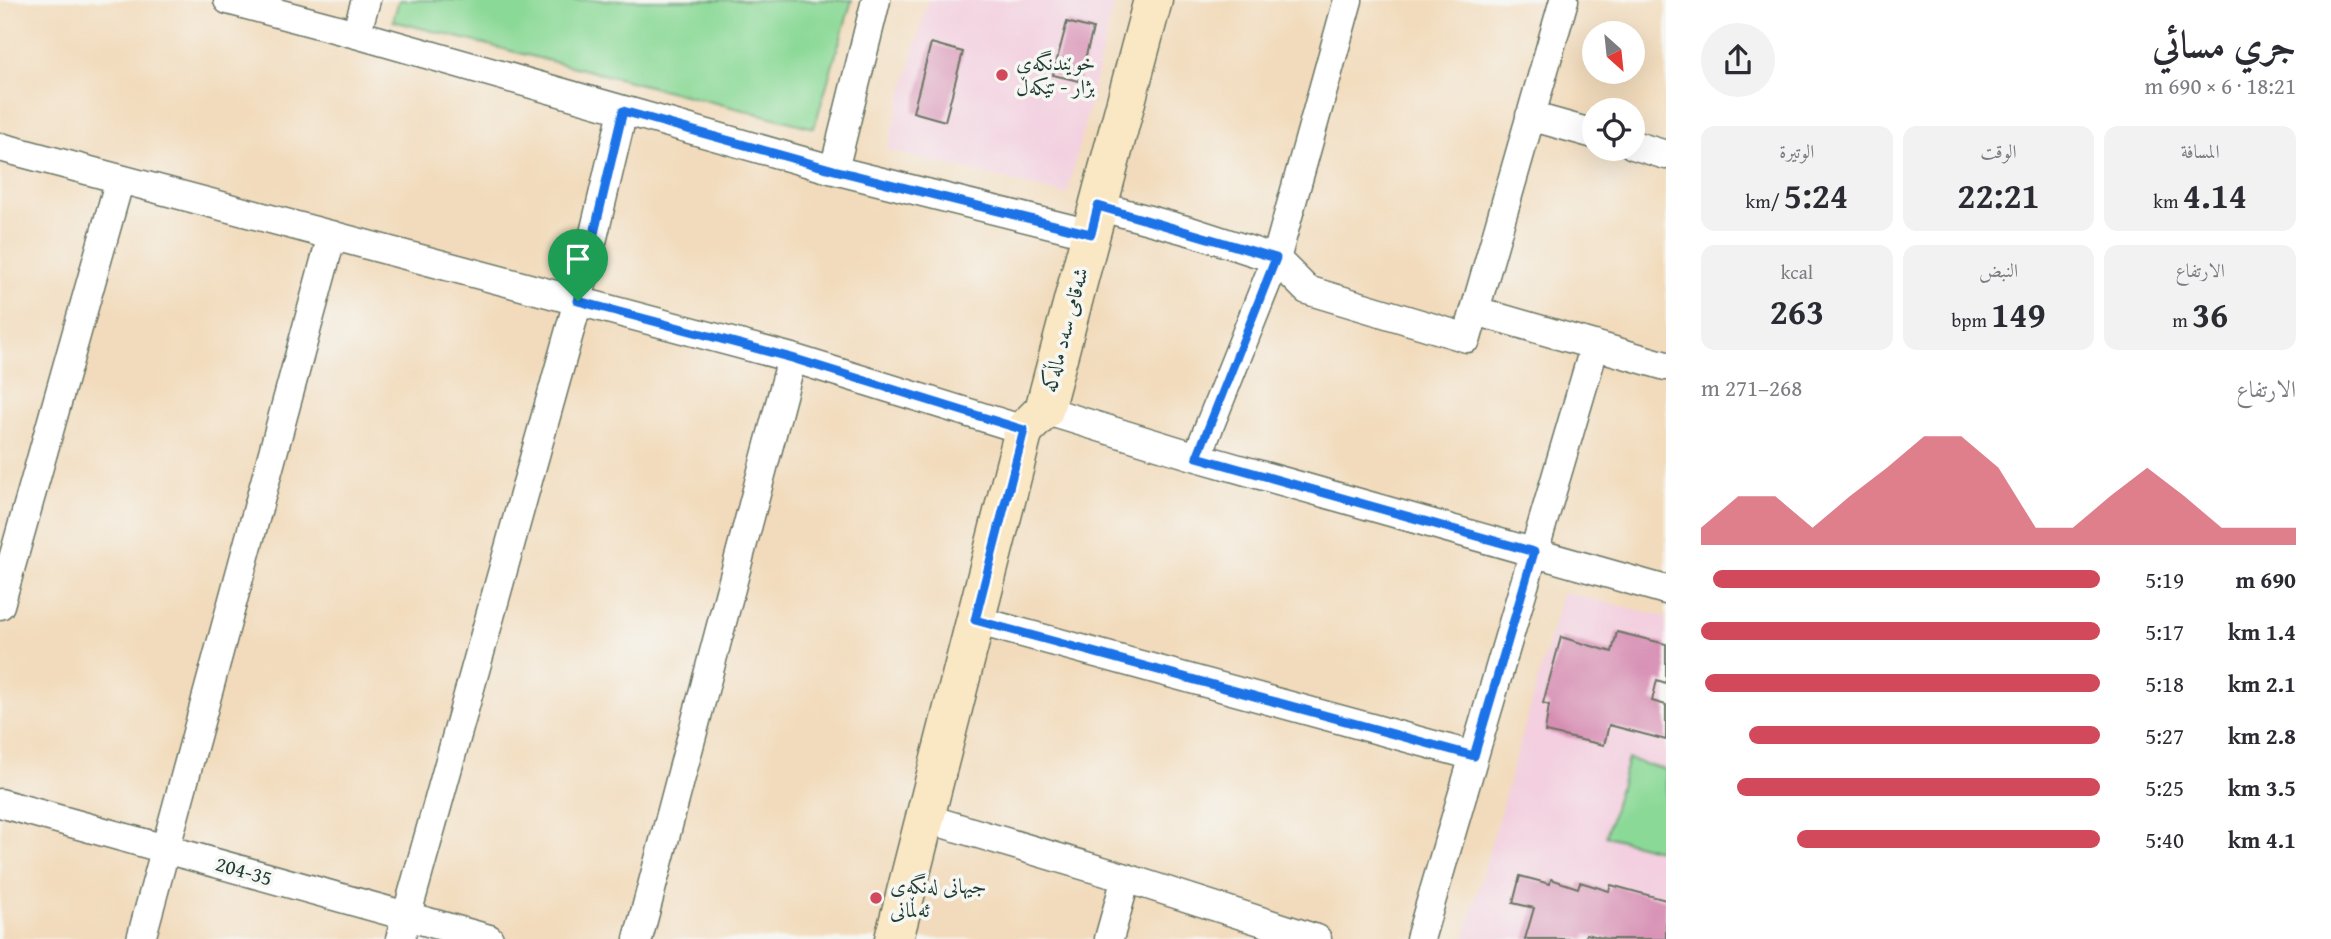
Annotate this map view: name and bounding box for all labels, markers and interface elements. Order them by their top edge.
text: جري مسائي [2152,15,2296,71]
north arrow [1582,21,1645,84]
map controls [1582,21,1645,161]
button: share [1701,23,1775,97]
place label: خوێندنگەی بژار - تێکەڵ [1016,47,1095,102]
marker: خوێندنگەی بژار - تێکەڵ [994,67,1010,83]
text: 18:21 · 6 × 690 m [2144,69,2296,102]
button: locate [1582,98,1645,161]
text: الوتيرة [1779,137,1814,165]
text: الوقت [1980,137,2017,165]
text: المسافة [2181,137,2220,165]
text: 5:24 [1784,170,1848,221]
text: 22:21 [1957,170,2040,221]
text: 4.14 [2183,170,2247,221]
text: /km [1746,187,1784,215]
text: km [2153,187,2183,215]
pin [548,229,608,301]
icon: arrive [559,240,597,278]
text: النبض [1979,256,2018,284]
text: الارتفاع [2176,256,2225,284]
text: kcal [1781,258,1813,286]
street label: شەقامی سەد ماڵەکە [1033,264,1096,396]
text: 263 [1770,286,1824,337]
text: 149 [1991,289,2046,340]
text: 36 [2192,289,2228,340]
text: bpm [1951,306,1991,334]
text: m [2172,306,2192,334]
text: 268–271 m [1701,371,1802,404]
text: الارتفاع [2236,372,2296,405]
text: 5:19 [2145,563,2184,596]
text: 690 m [2235,563,2296,596]
text: 5:17 [2145,615,2184,648]
text: 1.4 km [2228,615,2296,648]
text: 5:18 [2145,667,2184,700]
text: 2.1 km [2228,667,2296,700]
text: 5:27 [2145,719,2184,752]
text: 2.8 km [2228,719,2296,752]
text: 5:25 [2145,771,2184,804]
text: 3.5 km [2228,771,2296,804]
text: 5:40 [2145,823,2184,856]
text: 4.1 km [2228,823,2296,856]
street label: 204-35 [212,848,276,893]
place label: جیهانی لەنگەی ئەڵمانی [890,870,986,925]
marker: جیهانی لەنگەی ئەڵمانی [868,890,884,906]

